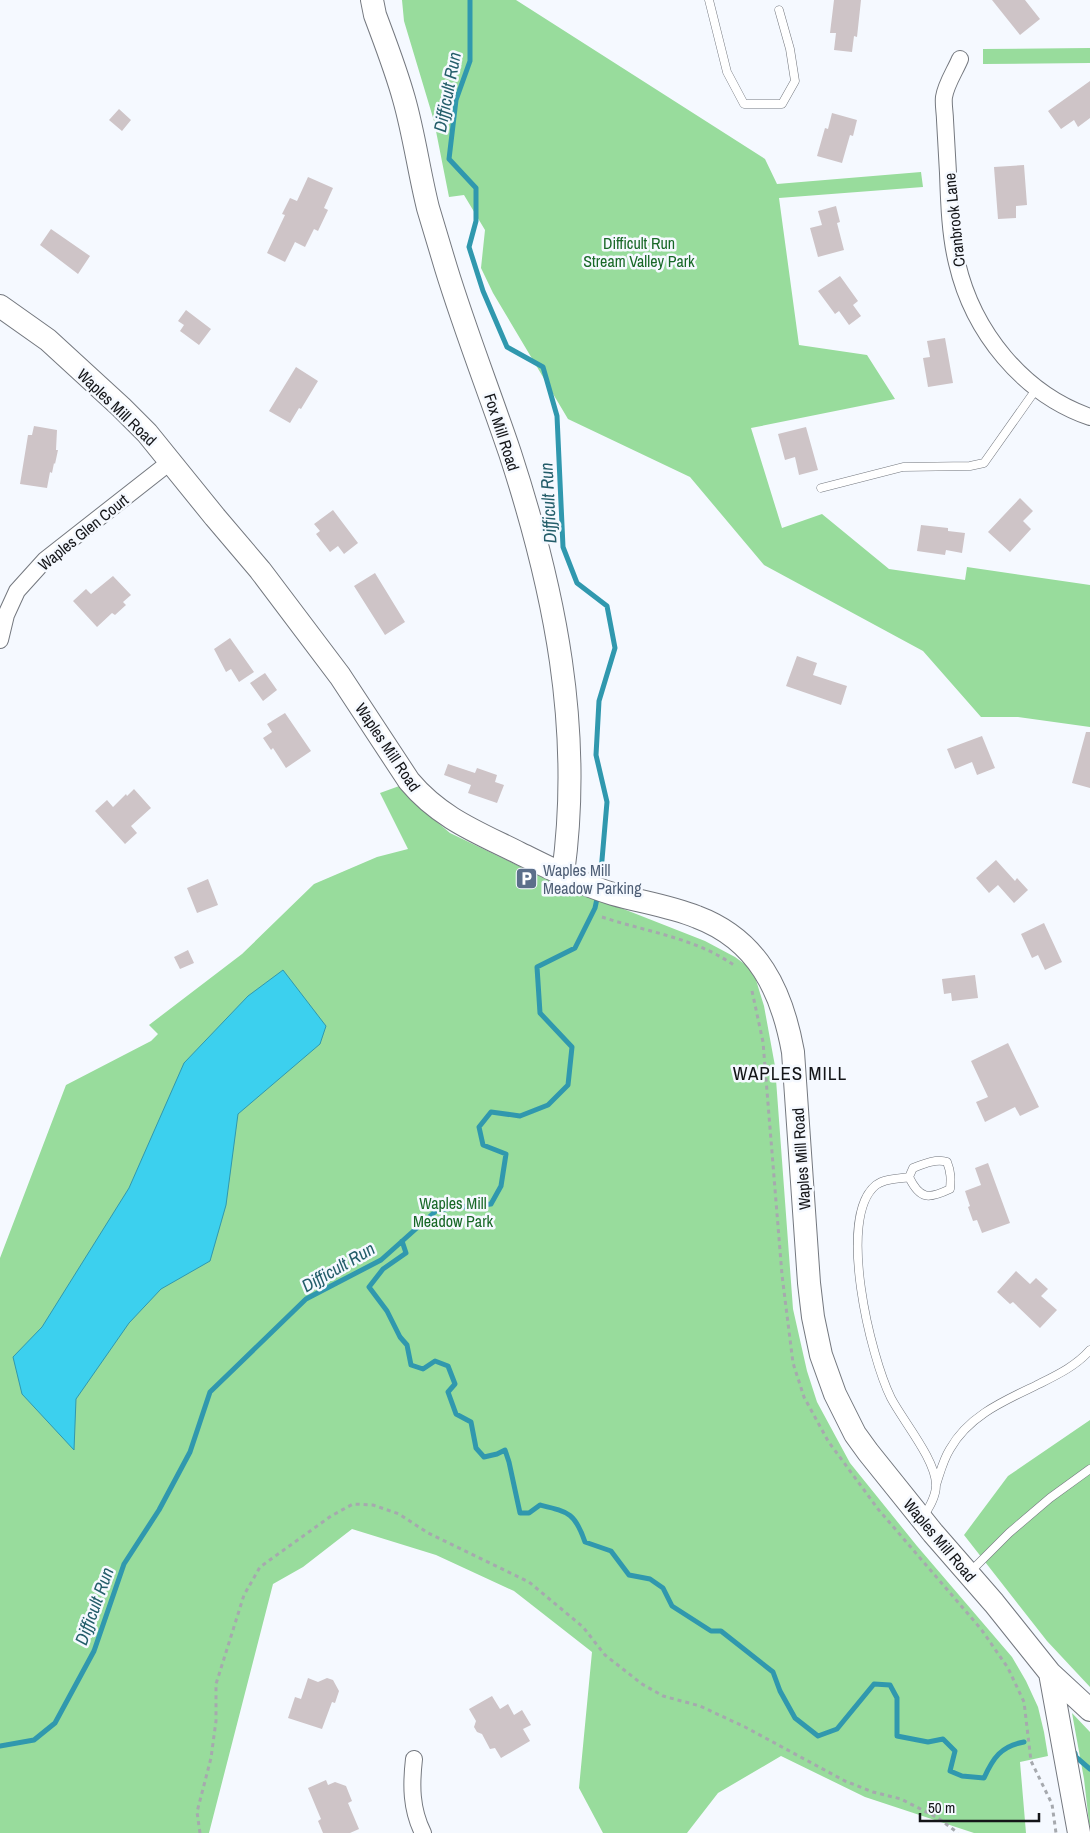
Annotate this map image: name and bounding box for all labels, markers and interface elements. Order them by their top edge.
water label: Difficult Run [427,50,467,134]
street label: Cranbrook Lane [938,172,970,268]
park label: Difficult Run Stream Valley Park [583,232,695,272]
street label: Waples Mill Road [73,364,161,450]
street label: Fox Mill Road [479,390,525,474]
water label: Difficult Run [533,462,563,544]
street label: Waples Glen Court [33,489,133,575]
street label: Waples Mill Road [350,698,426,796]
place label: Waples Mill Meadow Parking [543,859,642,899]
parking icon: Waples Mill Meadow Parking [515,867,539,891]
district label: WAPLES MILL [733,1060,847,1086]
street label: Waples Mill Road [786,1107,816,1211]
park label: Waples Mill Meadow Park [413,1192,494,1232]
water label: Difficult Run [297,1236,379,1298]
street label: Waples Mill Road [899,1494,981,1586]
water label: Difficult Run [68,1564,120,1648]
scale bar [920,1790,1039,1822]
text: 50 m [928,1797,955,1818]

